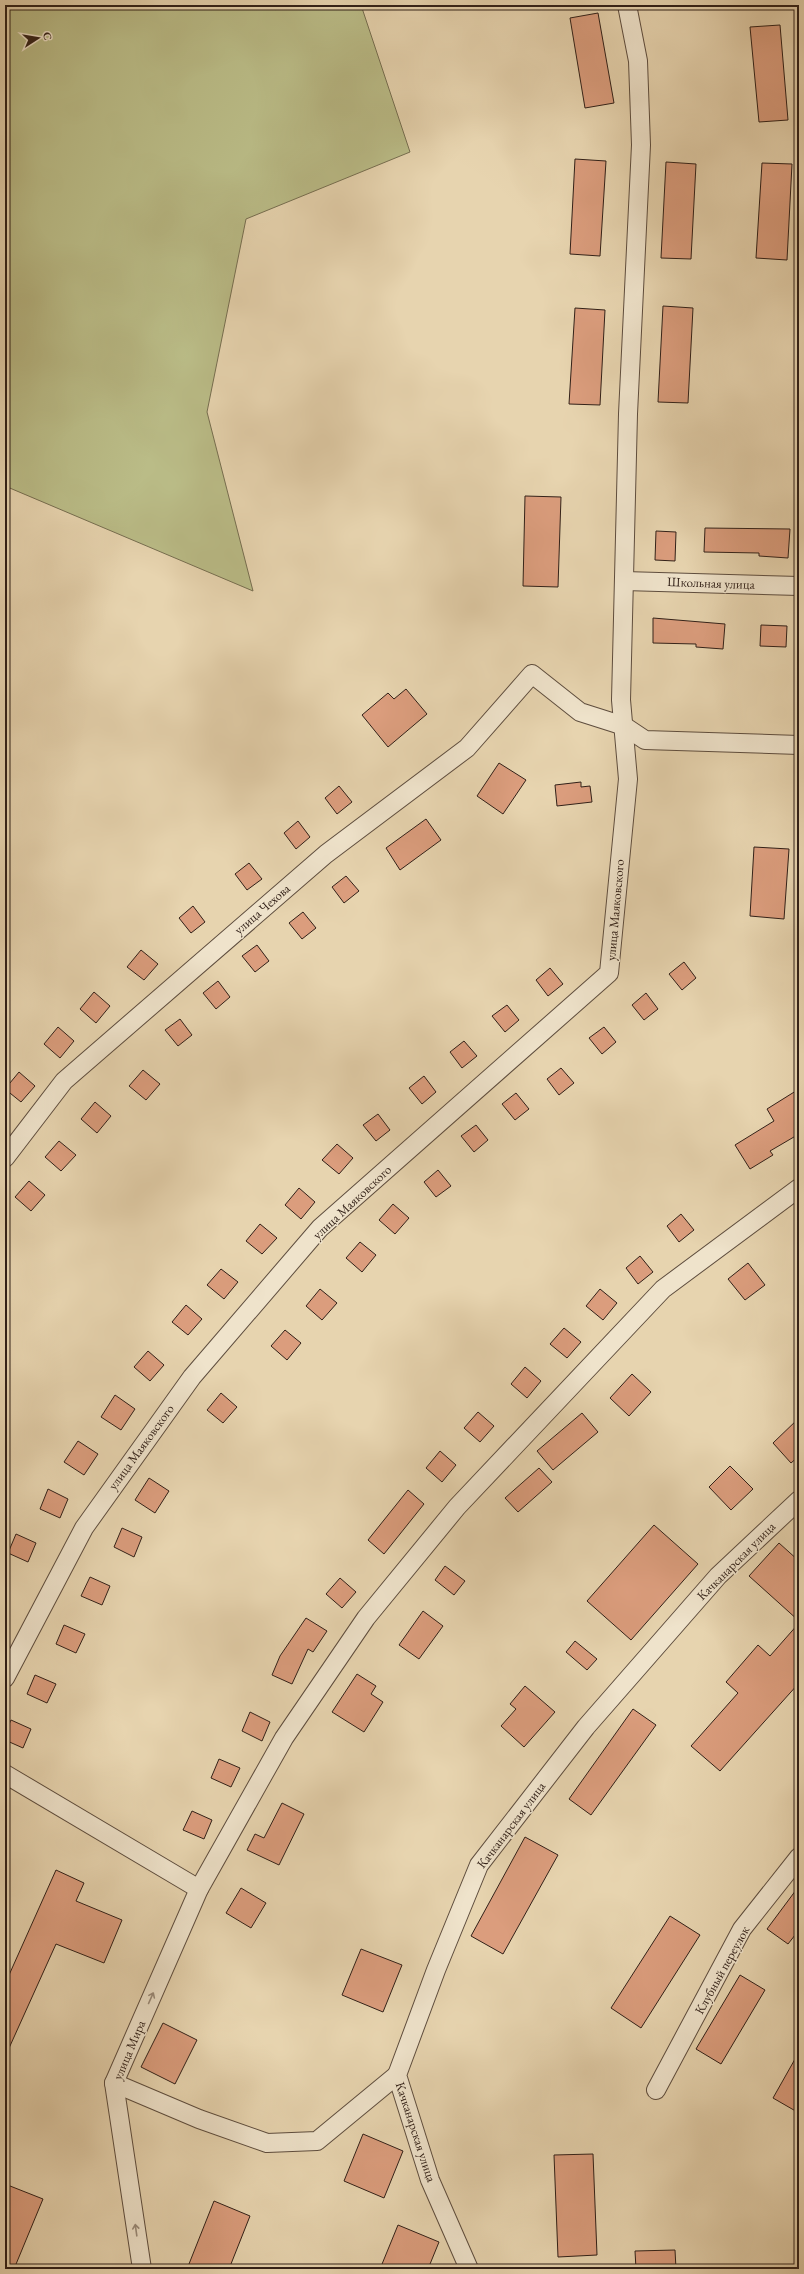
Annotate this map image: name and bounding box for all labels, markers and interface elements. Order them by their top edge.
north arrow [18,18,58,58]
text: С [40,31,55,41]
street label: Школьная улица [667,573,756,593]
street label: улица Маяковского [602,859,628,961]
street label: улица Чехова [230,879,294,938]
street label: улица Маяковского [309,1161,395,1243]
street label: улица Маяковского [104,1401,178,1493]
street label: Качканарская улица [693,1518,779,1604]
street label: Качканарская улица [473,1778,550,1872]
street label: Клубный переулок [691,1922,754,2017]
one-way arrow [148,1992,156,2004]
street label: улица Мира [109,2017,149,2082]
street label: Качканарская улица [392,2080,440,2185]
one-way arrow [132,2224,140,2237]

